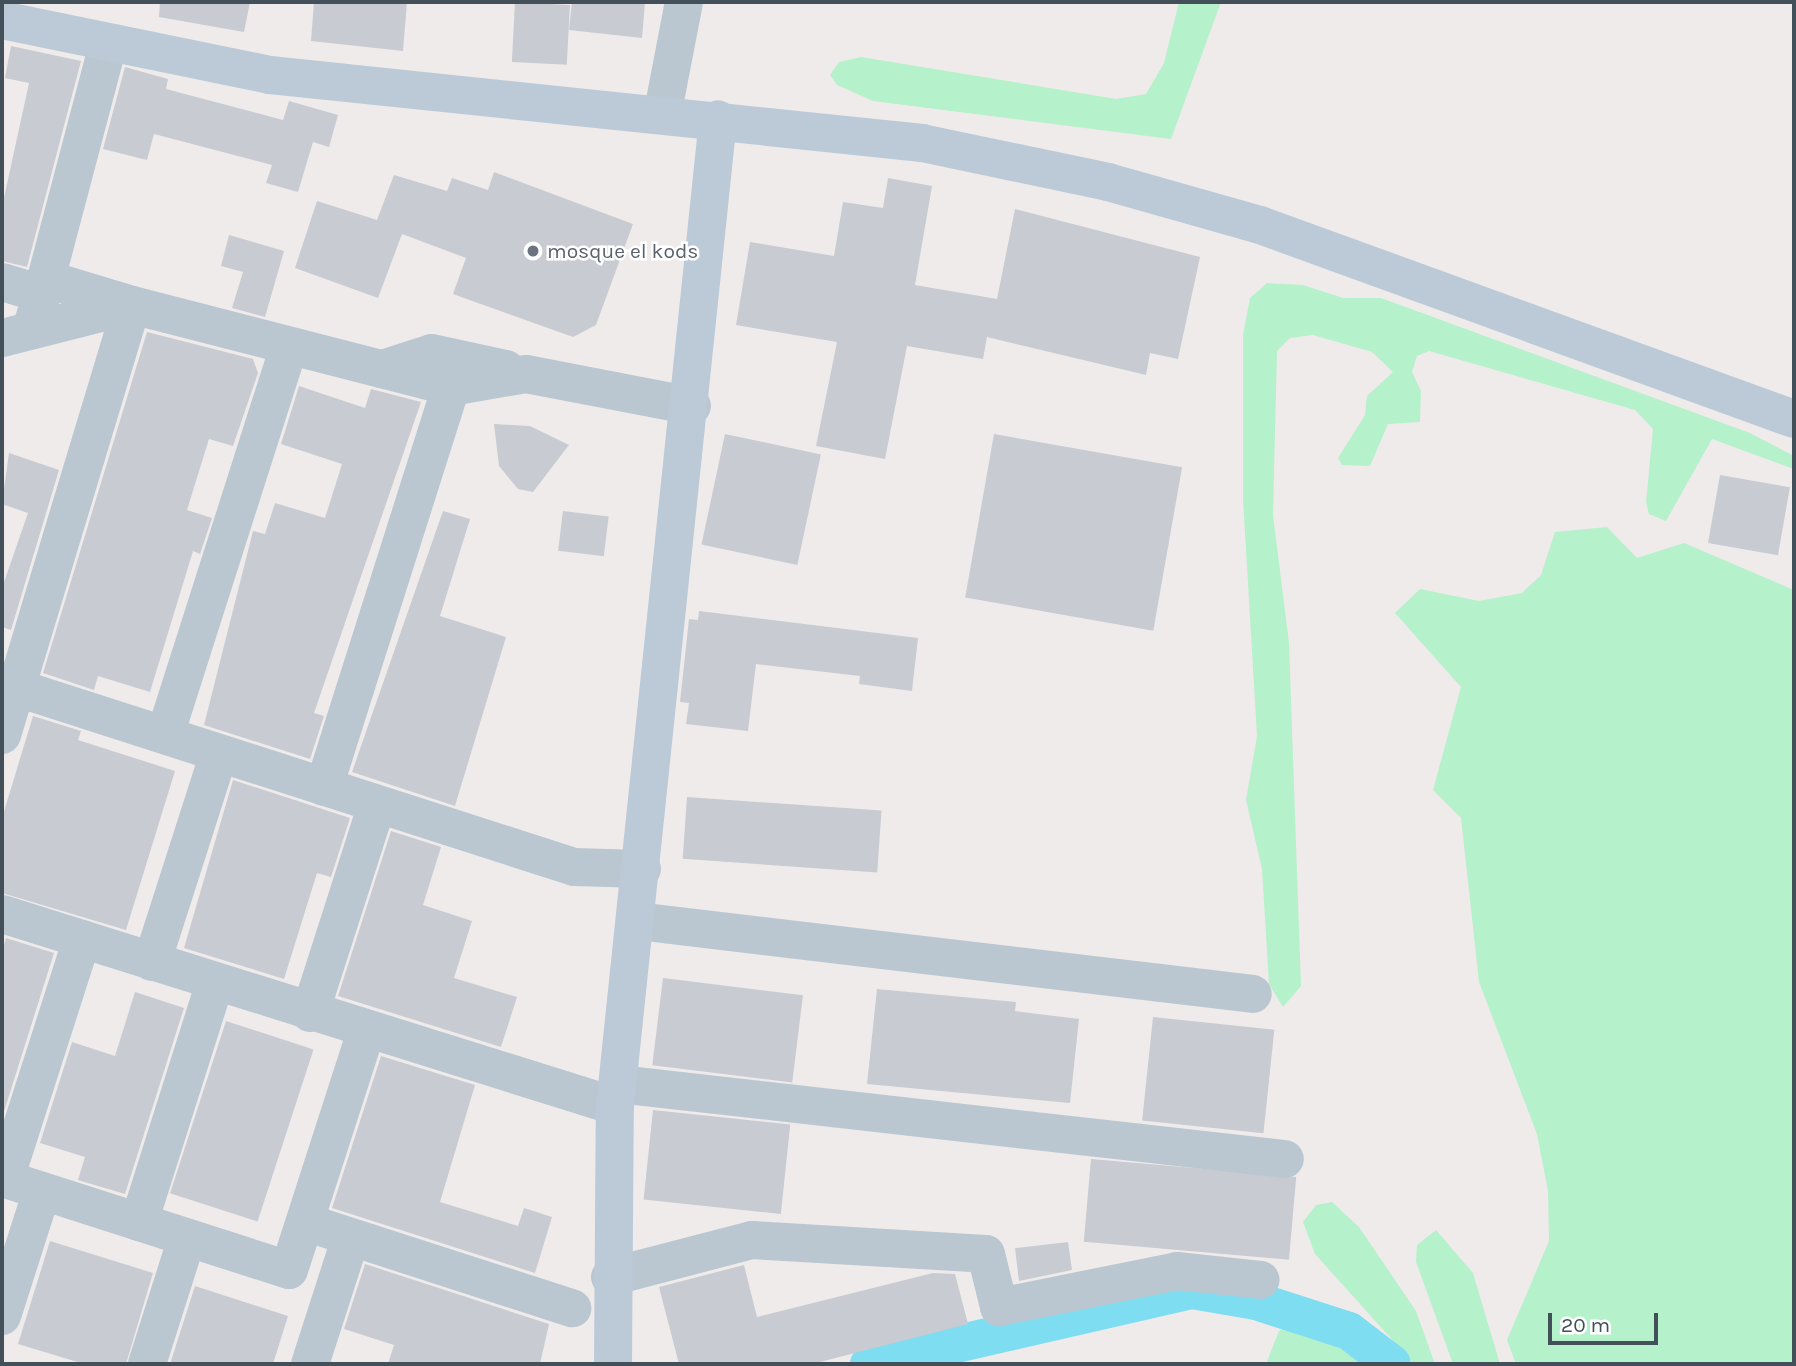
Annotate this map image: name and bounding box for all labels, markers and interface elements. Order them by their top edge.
place label: mosque el kods [547,238,698,264]
marker: mosque el kods [525,243,541,259]
scale bar [1551,1300,1661,1344]
text: 20 m [1561,1313,1610,1337]

